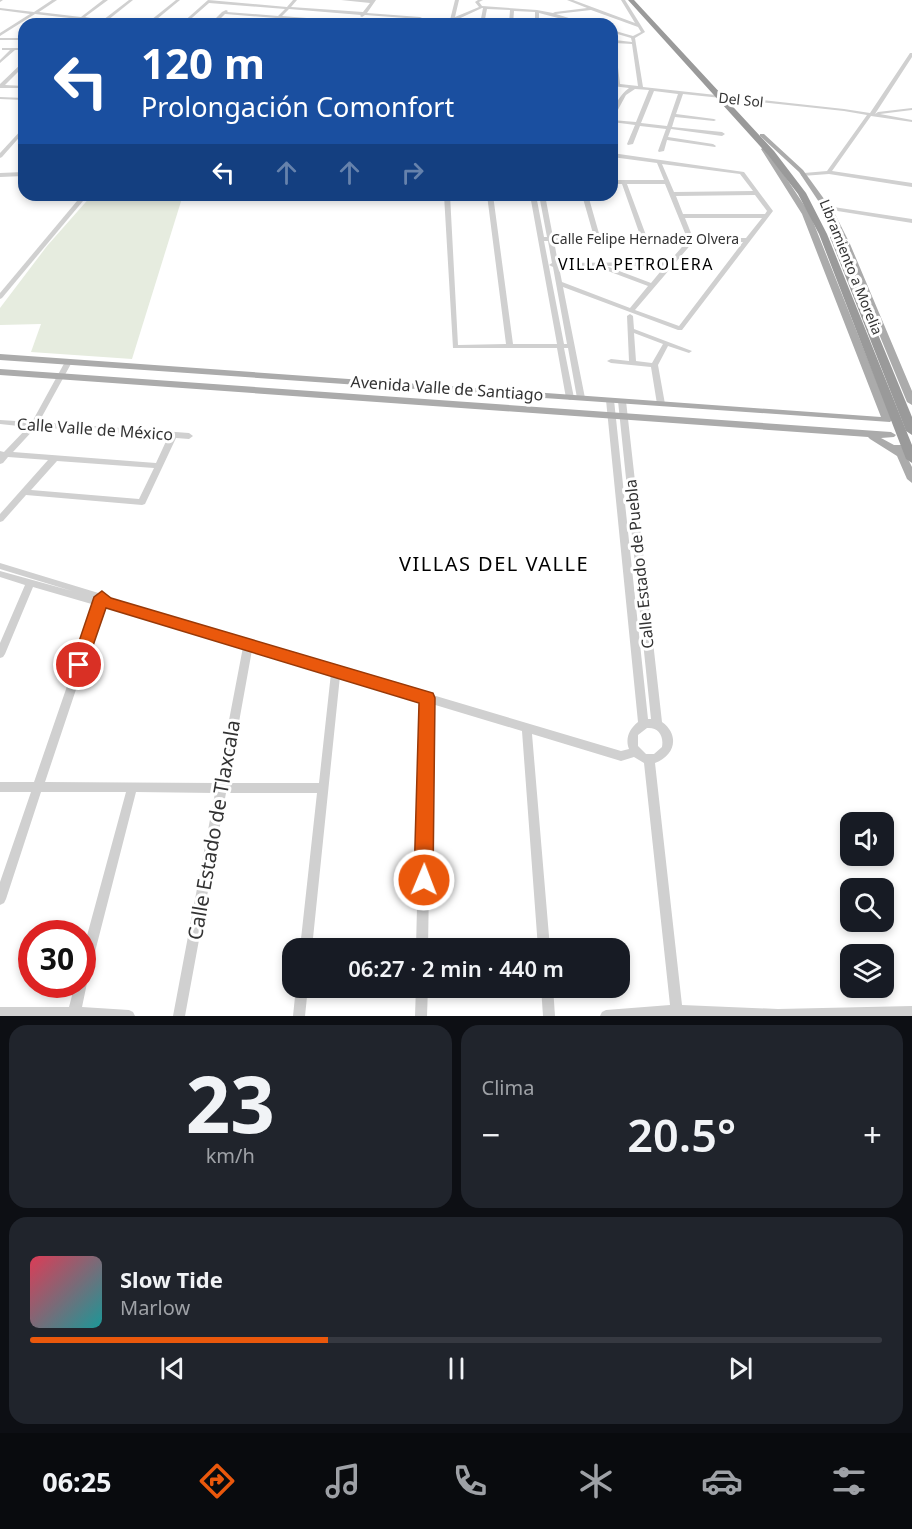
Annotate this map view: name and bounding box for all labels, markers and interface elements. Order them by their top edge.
text: 120 m [141,34,265,91]
icon: left [42,42,120,120]
text: Prolongación Comonfort [141,88,454,125]
street label: Del Sol [718,88,764,111]
icon: left [207,156,240,189]
icon: ahead [270,156,303,189]
icon: ahead [333,156,366,189]
icon: right [396,156,429,189]
street label: Libramiento a Morelia [816,196,887,337]
street label: Calle Felipe Hernadez Olvera [551,229,739,248]
district label: VILLA PETROLERA [558,253,714,275]
street label: Avenida Valle de Santiago [350,370,544,406]
street label: Calle Valle de México [16,413,174,445]
street label: Calle Estado de Puebla [619,478,659,650]
district label: VILLAS DEL VALLE [399,550,589,577]
pin [53,639,104,690]
icon: arrive [62,648,95,681]
street label: Calle Estado de Tlaxcala [181,718,246,942]
map controls [840,812,894,998]
button: sound [840,812,894,866]
position arrow [392,848,456,912]
button: search [840,878,894,932]
speed limit sign: 30 [18,920,96,998]
button: layers [840,944,894,998]
text: 06:27 · 2 min · 440 m [348,953,564,983]
text: 23 [186,1050,275,1156]
text: Clima [482,1074,534,1101]
text: 20.5° [627,1104,736,1165]
text: − [482,1112,500,1157]
text: + [863,1112,882,1157]
text: km/h [206,1142,255,1169]
text: Slow Tide [120,1264,223,1294]
text: Marlow [120,1294,190,1321]
icon: previous [156,1352,189,1385]
icon: pause [440,1352,473,1385]
icon: next [724,1352,757,1385]
icon: directions [196,1460,238,1502]
icon: music [322,1460,364,1502]
icon: phone [449,1460,491,1502]
icon: climate [575,1460,617,1502]
icon: car [701,1460,743,1502]
icon: filters [828,1460,870,1502]
text: 06:25 [42,1463,112,1500]

